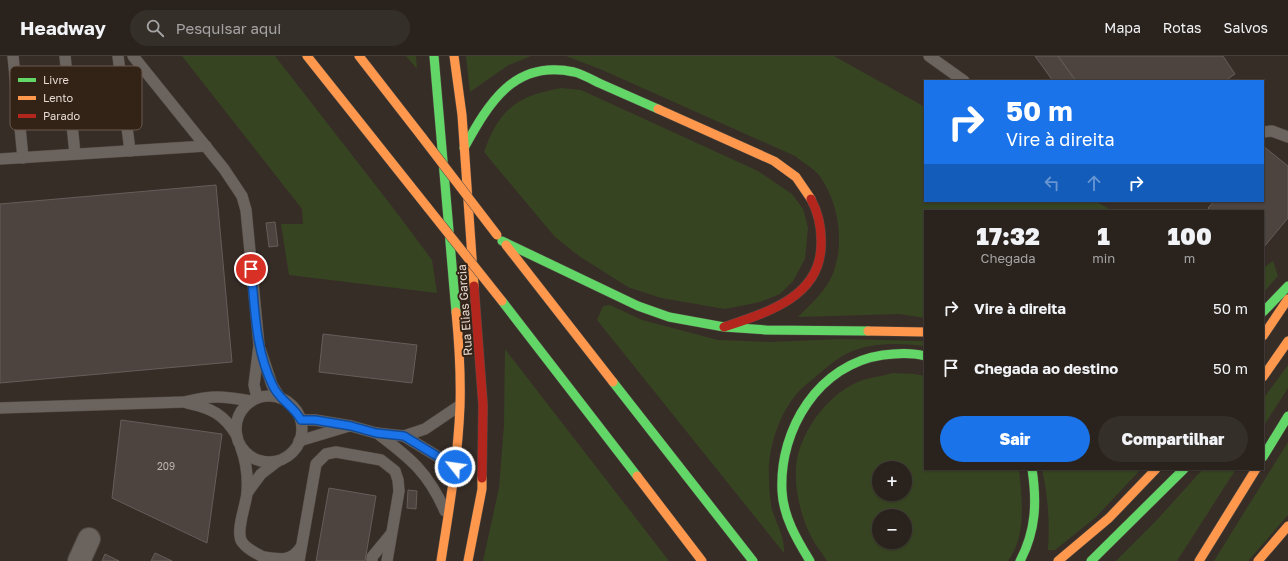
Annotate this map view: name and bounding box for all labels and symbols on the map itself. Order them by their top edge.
legend [10,66,142,130]
text: Livre [43,73,69,86]
text: Lento [43,91,74,104]
text: Parado [43,109,80,122]
pin [234,252,268,286]
street label: Rua Elias Garcia [454,264,475,356]
position arrow [434,446,476,488]
house number: 209 [157,460,175,472]

